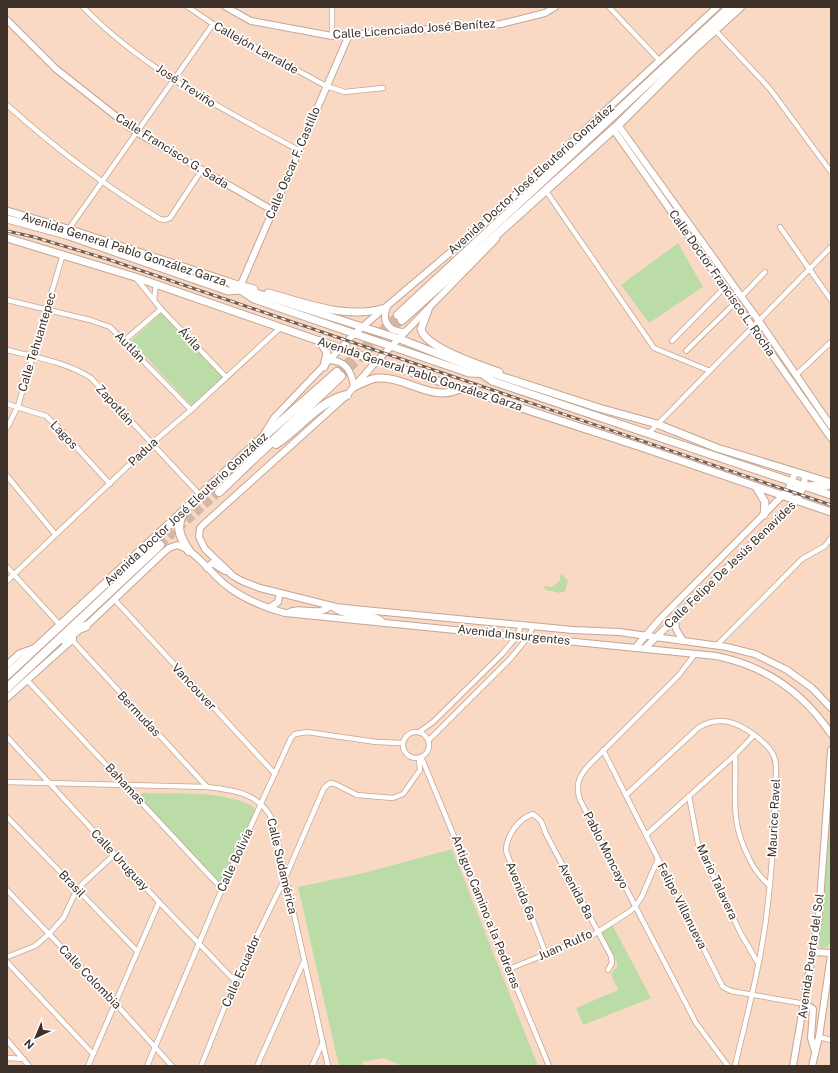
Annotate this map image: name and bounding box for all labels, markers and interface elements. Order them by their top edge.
street label: Calle Licenciado José Benítez [332,16,496,42]
street label: Callejón Larralde [211,19,301,77]
street label: José Treviño [154,62,218,110]
street label: Avenida Doctor José Eleuterio González [445,101,617,257]
street label: Calle Oscar F. Castillo [263,105,323,221]
street label: Calle Francisco G. Sada [113,110,231,192]
street label: Calle Doctor Francisco L. Rocha [666,207,778,359]
street label: Avenida General Pablo González Garza [20,209,228,289]
street label: Calle Tehuantepec [15,291,59,393]
street label: Ávila [176,324,204,354]
street label: Autlán [112,329,148,365]
street label: Avenida General Pablo González Garza [316,334,524,414]
street label: Zapotlán [93,382,137,428]
street label: Lagos [47,418,81,452]
street label: Avenida Doctor José Eleuterio González [101,429,271,589]
street label: Padua [125,435,161,469]
street label: Calle Felipe De Jesús Benavides [661,498,799,632]
street label: Avenida Insurgentes [457,622,571,648]
street label: Vancouver [169,661,219,713]
street label: Bermudas [115,688,163,740]
street label: Bahamas [102,760,148,808]
street label: Maurice Ravel [765,778,783,858]
street label: Pablo Moncayo [581,809,632,891]
street label: Calle Sudamérica [264,817,300,915]
street label: Calle Bolivia [214,826,256,894]
street label: Calle Uruguay [88,827,152,894]
street label: Antiguo Camino a la Pedreras [449,833,523,991]
street label: Mario Talavera [693,842,741,922]
street label: Avenida 6a [503,860,539,922]
street label: Avenida 8a [555,861,597,921]
street label: Felipe Villanueva [654,861,710,951]
street label: Brasil [56,868,88,901]
street label: Avenida Puerta del Sol [795,892,827,1019]
street label: Juan Rulfo [536,927,595,963]
street label: Calle Ecuador [219,933,263,1009]
street label: Calle Colombia [56,942,124,1012]
north arrow [16,1017,56,1057]
text: N [22,1037,36,1051]

